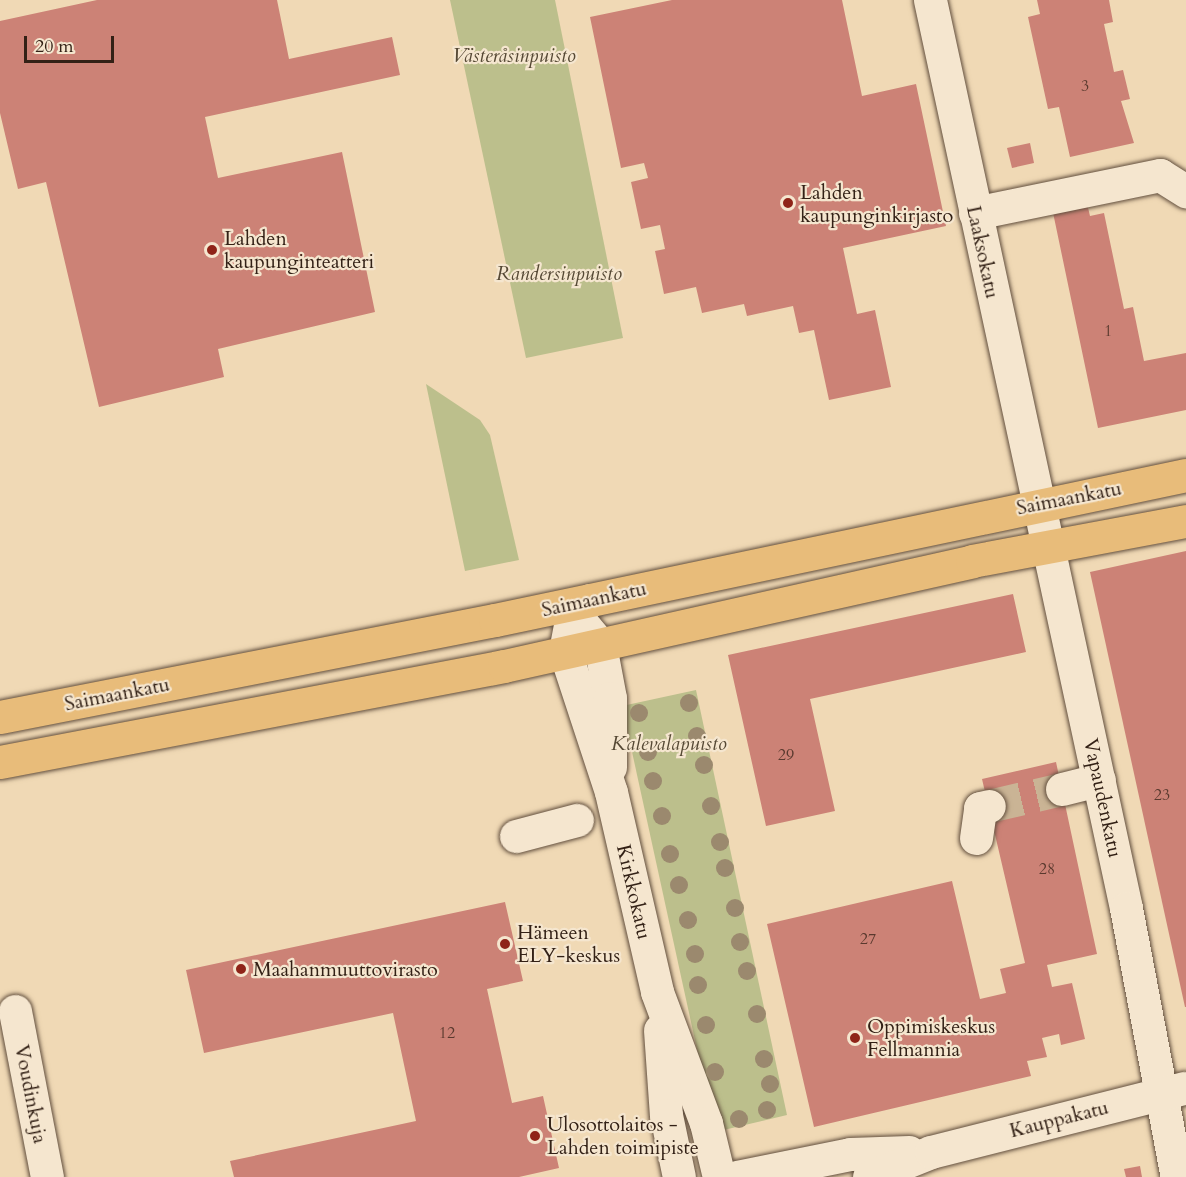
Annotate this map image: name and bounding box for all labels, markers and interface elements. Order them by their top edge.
scale bar [27,24,117,62]
text: 20 m [35,34,74,59]
park label: Västeråsinpuisto [452,43,576,67]
house number: 3 [1081,76,1089,96]
place label: Lahden kaupunginkirjasto [800,180,953,227]
marker: Lahden kaupunginkirjasto [781,196,795,210]
street label: Laaksokatu [961,203,1005,301]
place label: Lahden kaupunginteatteri [224,226,374,273]
marker: Lahden kaupunginteatteri [205,243,219,257]
park label: Randersinpuisto [496,261,622,285]
house number: 1 [1104,321,1112,341]
street label: Saimaankatu [1014,476,1124,520]
street label: Saimaankatu [539,576,649,622]
street label: Saimaankatu [62,672,172,716]
park label: Kalevalapuisto [611,731,727,755]
street label: Vapaudenkatu [1079,736,1127,860]
house number: 29 [778,745,794,765]
house number: 23 [1154,785,1170,805]
street label: Kirkkokatu [611,842,657,942]
house number: 28 [1039,859,1055,879]
place label: Hämeen ELY-keskus [517,921,620,968]
house number: 27 [860,929,876,949]
marker: Hämeen ELY-keskus [498,937,512,951]
place label: Maahanmuuttovirasto [253,957,438,981]
marker: Maahanmuuttovirasto [234,962,248,976]
place label: Oppimiskeskus Fellmannia [867,1014,995,1061]
house number: 12 [439,1023,455,1043]
marker: Oppimiskeskus Fellmannia [848,1031,862,1045]
street label: Voudinkuja [10,1043,52,1145]
street label: Kauppakatu [1007,1095,1111,1143]
place label: Ulosottolaitos - Lahden toimipiste [547,1112,699,1159]
marker: Ulosottolaitos - Lahden toimipiste [528,1129,542,1143]

